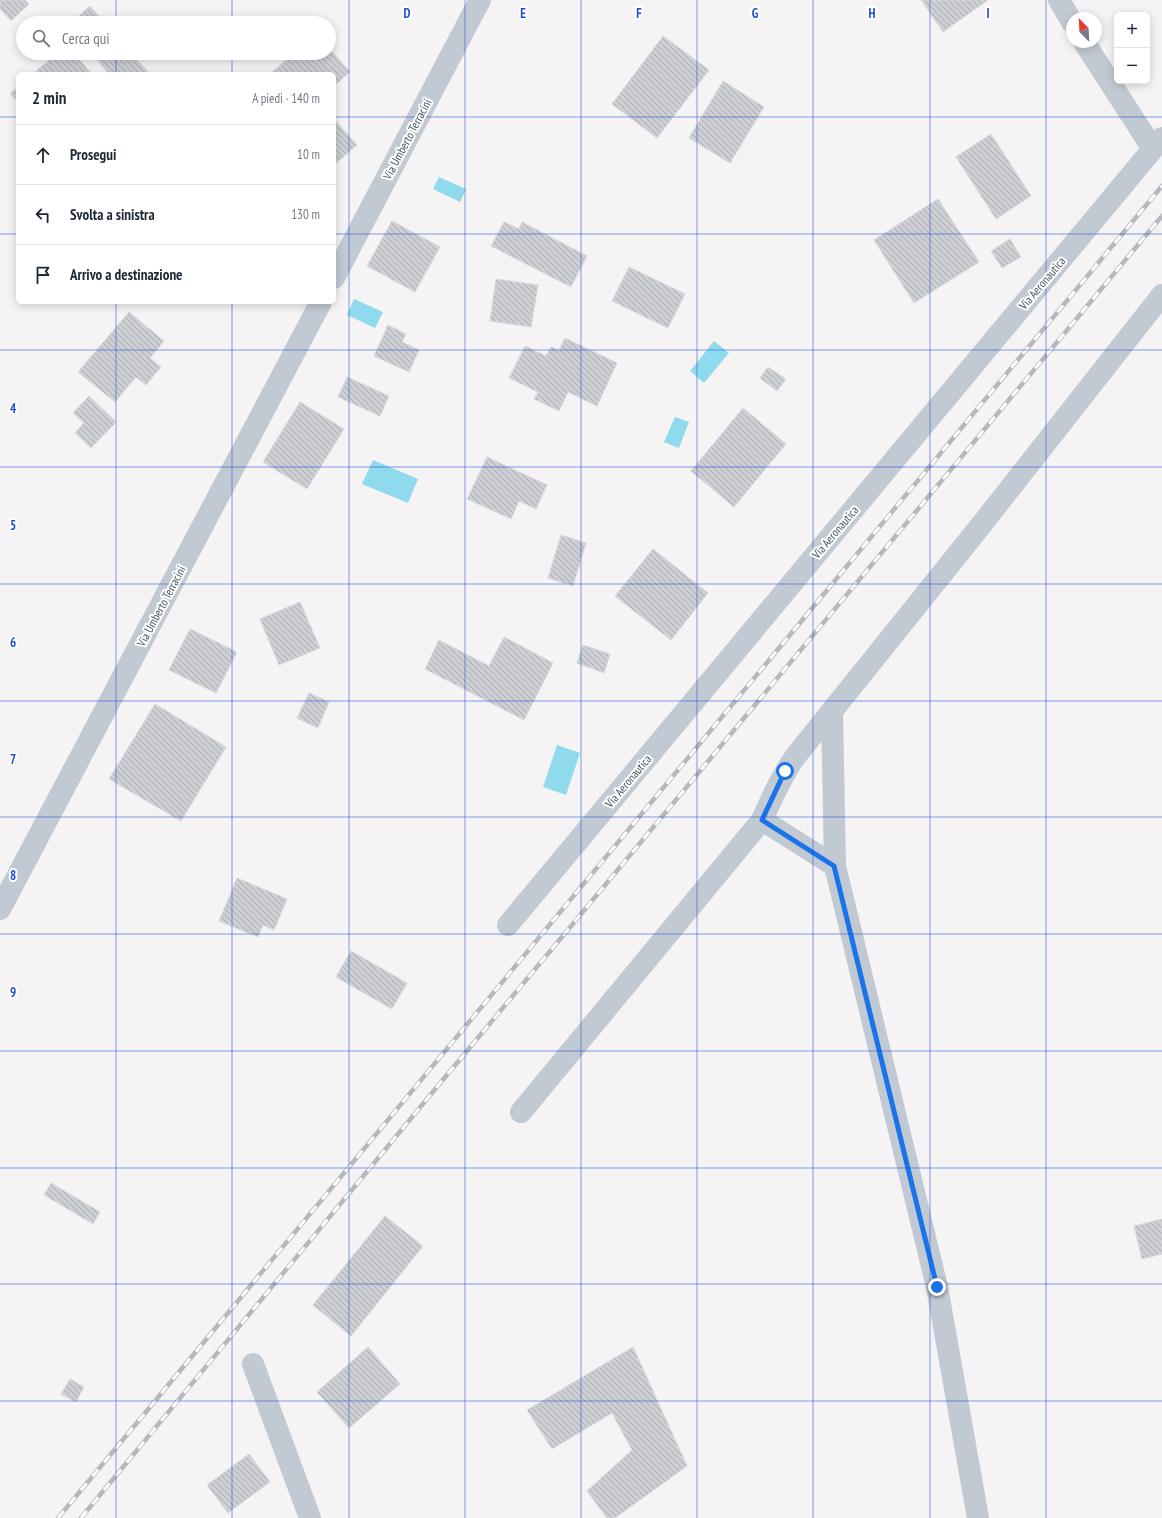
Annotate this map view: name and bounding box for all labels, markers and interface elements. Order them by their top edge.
text: D [404,5,411,22]
text: E [520,5,526,22]
text: F [636,5,642,22]
text: G [752,5,759,22]
text: H [869,5,876,22]
text: I [986,5,990,22]
north arrow [1066,12,1102,48]
map controls [1114,12,1150,84]
button: + [1114,12,1150,48]
search box [16,16,336,60]
icon: search [30,27,52,49]
text: Cerca qui [62,29,110,48]
button: − [1114,48,1150,84]
text: 2 min [32,87,66,109]
text: A piedi · 140 m [252,90,320,107]
street label: Via Umberto Terracini [379,96,435,183]
icon: ahead [32,144,54,166]
text: Prosegui [70,145,116,164]
text: 10 m [297,146,320,163]
icon: left [32,204,54,226]
text: Svolta a sinistra [70,205,155,224]
text: 130 m [291,206,320,223]
street label: Via Aeronautica [1015,253,1069,313]
icon: arrive [32,264,54,286]
text: Arrivo a destinazione [70,265,183,284]
text: 4 [10,400,17,417]
street label: Via Aeronautica [808,502,862,562]
text: 5 [10,517,16,534]
street label: Via Umberto Terracini [133,563,189,650]
text: 6 [10,634,16,651]
text: 7 [10,751,16,768]
street label: Via Aeronautica [601,751,655,811]
route start [776,762,794,780]
text: 8 [10,867,16,884]
text: 9 [10,984,16,1001]
route end [928,1278,946,1296]

